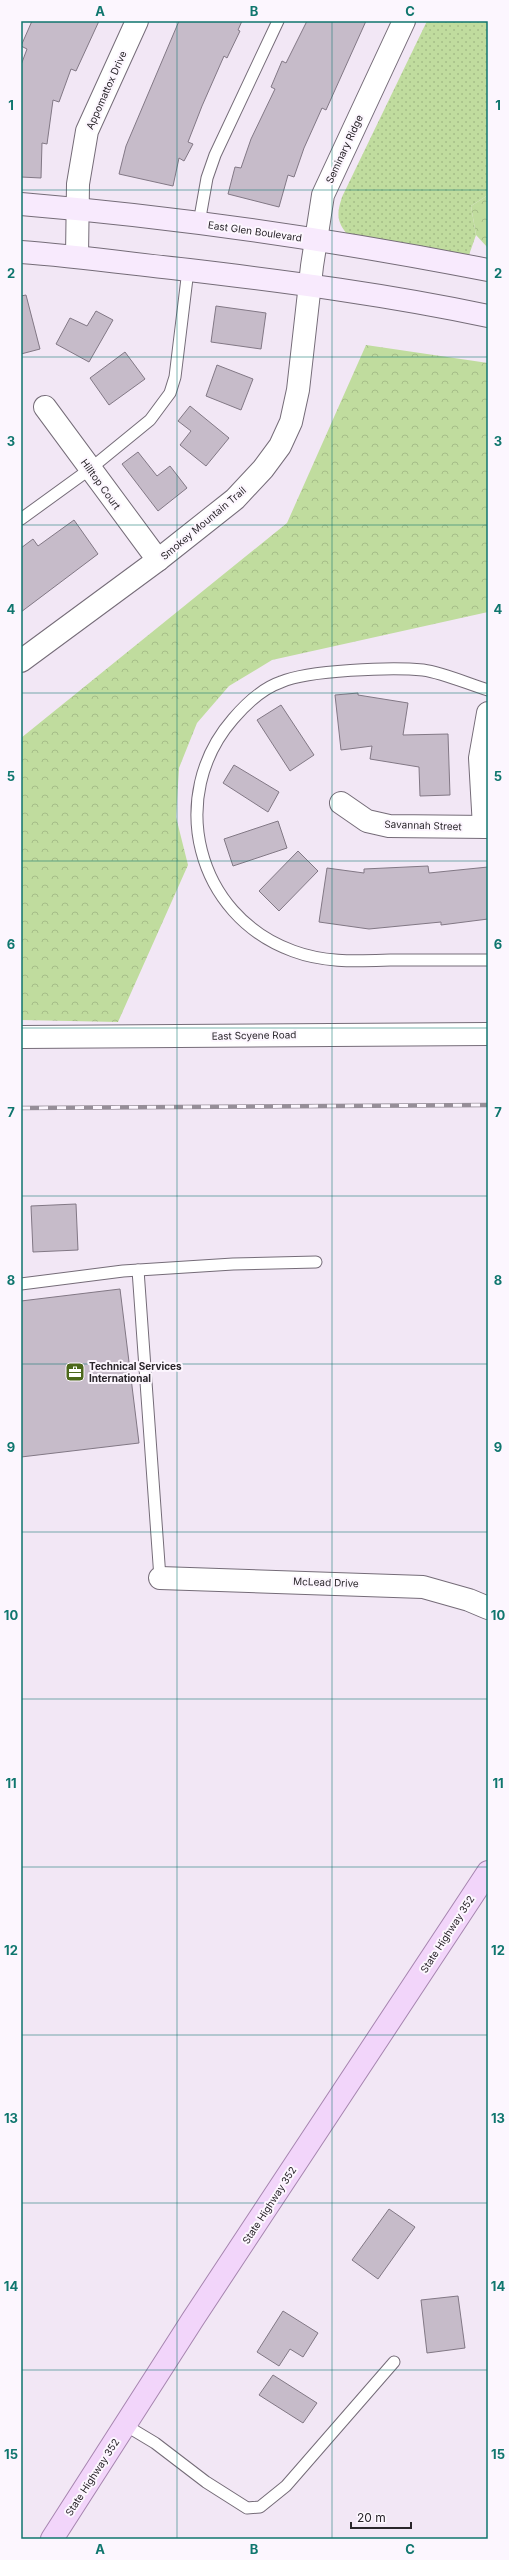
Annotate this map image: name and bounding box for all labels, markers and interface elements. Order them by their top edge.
text: A [95,3,105,19]
text: B [250,3,259,19]
text: C [405,3,415,19]
street label: Appomattox Drive [83,49,129,131]
text: 1 [8,97,14,113]
text: 1 [495,97,501,113]
street label: Seminary Ridge [323,113,365,185]
street label: East Glen Boulevard [207,218,303,244]
text: 2 [7,265,15,281]
text: 2 [494,265,502,281]
text: 3 [7,433,15,449]
text: 3 [494,433,502,449]
street label: Hilltop Court [79,456,124,512]
street label: Smokey Mountain Trail [158,484,248,562]
text: 4 [7,601,16,617]
text: 4 [494,601,503,617]
text: 5 [7,768,15,784]
text: 5 [494,768,502,784]
street label: Savannah Street [384,818,463,832]
text: 6 [7,936,15,952]
text: 6 [494,936,502,952]
street label: East Scyene Road [211,1028,297,1042]
text: 7 [7,1104,15,1120]
text: 7 [494,1104,502,1120]
text: 8 [7,1272,15,1288]
text: 8 [494,1272,502,1288]
place label: Technical Services International [89,1360,182,1384]
office icon: Technical Services International [64,1361,86,1383]
text: 9 [7,1439,15,1455]
text: 9 [494,1439,502,1455]
street label: McLead Drive [293,1575,359,1589]
text: 10 [4,1607,18,1623]
text: 10 [491,1607,505,1623]
text: 11 [5,1775,17,1791]
text: 11 [492,1775,504,1791]
street label: State Highway 352 [418,1893,476,1975]
text: 12 [4,1942,18,1958]
text: 12 [491,1942,505,1958]
text: 13 [4,2110,18,2126]
text: 13 [491,2110,505,2126]
street label: State Highway 352 [240,2164,298,2246]
text: 14 [4,2278,18,2294]
text: 14 [491,2278,505,2294]
street label: State Highway 352 [63,2436,121,2518]
text: 15 [4,2446,18,2462]
text: 15 [491,2446,505,2462]
scale bar [351,2504,411,2530]
text: 20 m [357,2510,386,2525]
text: A [95,2541,105,2557]
text: B [250,2541,259,2557]
text: C [405,2541,415,2557]

